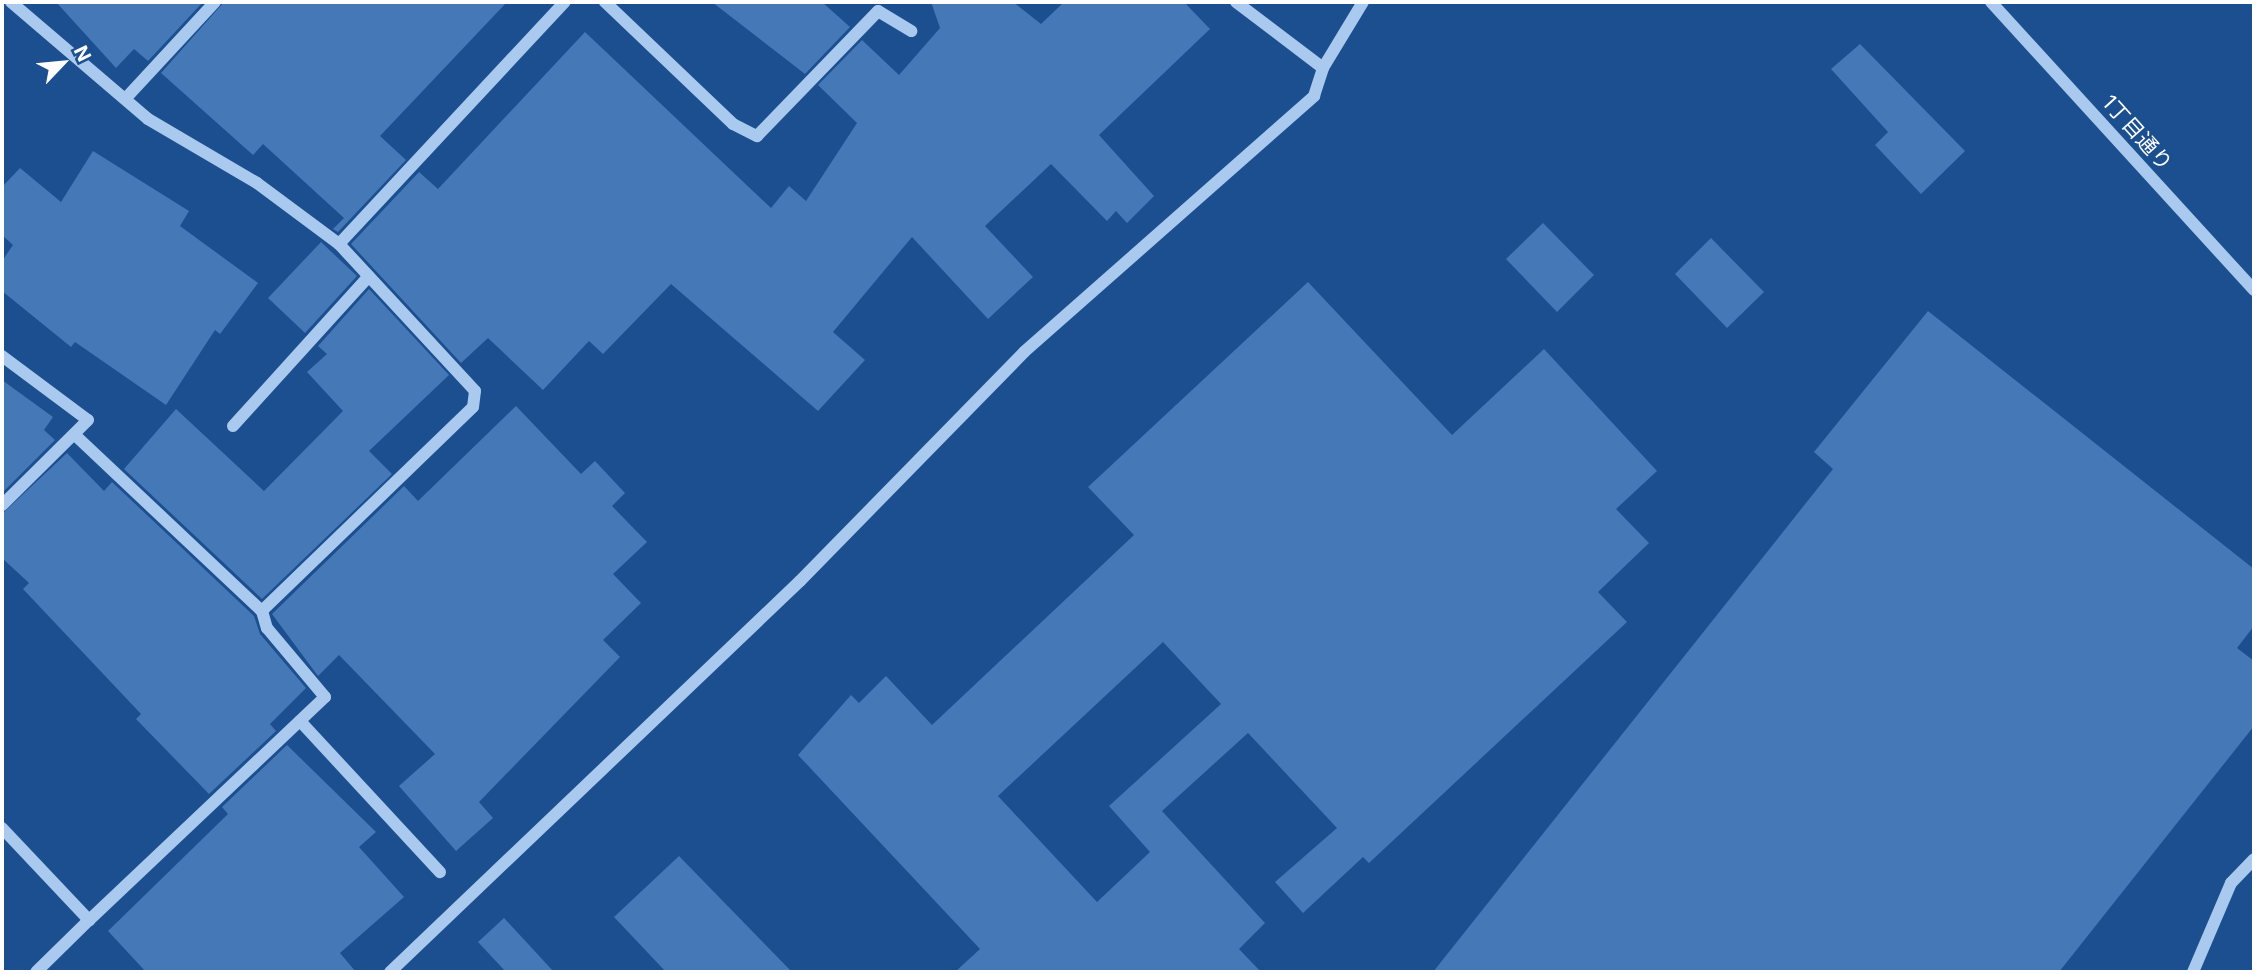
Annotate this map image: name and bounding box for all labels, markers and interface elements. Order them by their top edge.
north arrow [28,28,98,98]
text: N [69,42,96,65]
street label: 1丁目通り [2097,90,2177,176]

